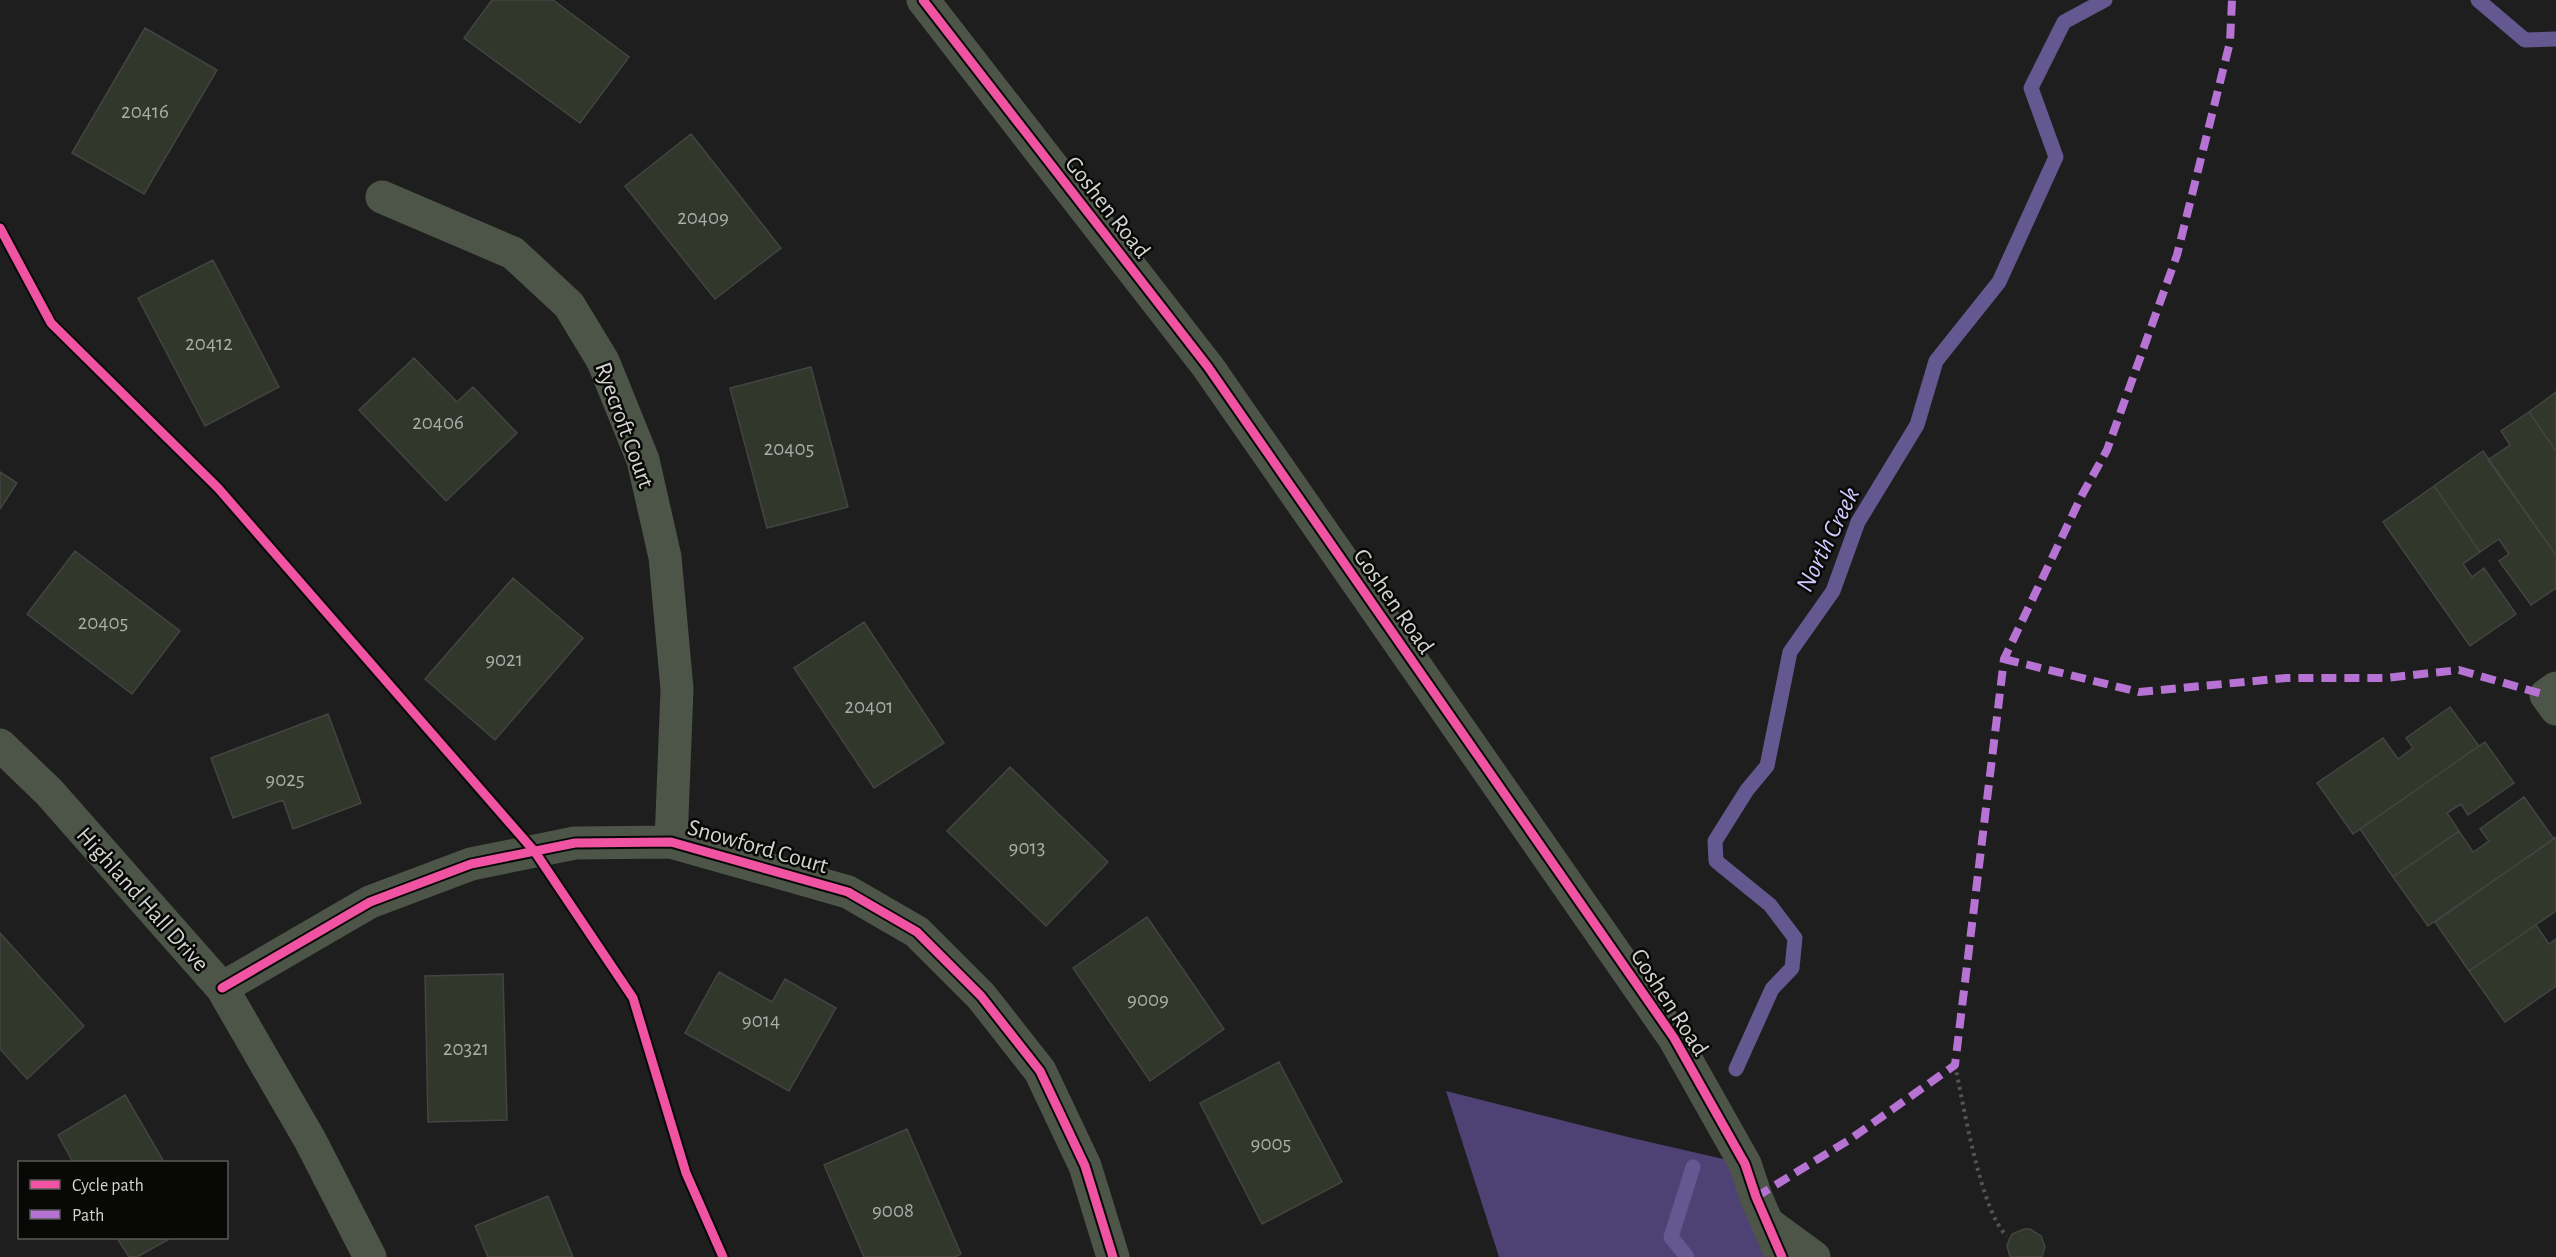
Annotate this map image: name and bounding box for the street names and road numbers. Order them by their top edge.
street label: Goshen Road [1060,152,1154,263]
street label: Ryecroft Court [590,359,658,492]
street label: Goshen Road [1348,545,1438,659]
street label: Snowford Court [685,815,831,879]
street label: Highland Hall Drive [72,823,213,976]
street label: Goshen Road [1626,945,1713,1060]

